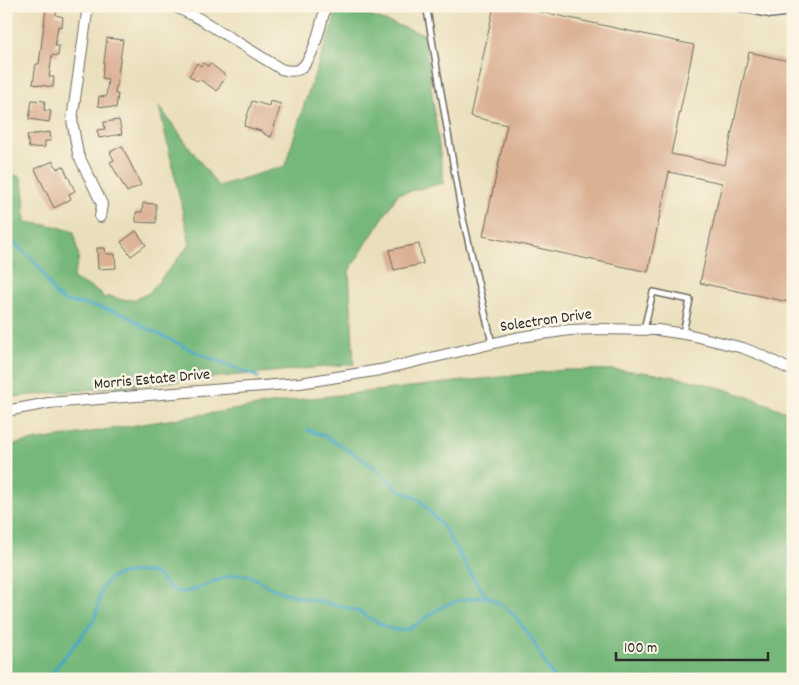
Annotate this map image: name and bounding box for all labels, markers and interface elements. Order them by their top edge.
street label: Solectron Drive [499,303,593,339]
street label: Morris Estate Drive [93,363,211,397]
scale bar [616,630,769,662]
text: 100 m [624,638,657,660]

